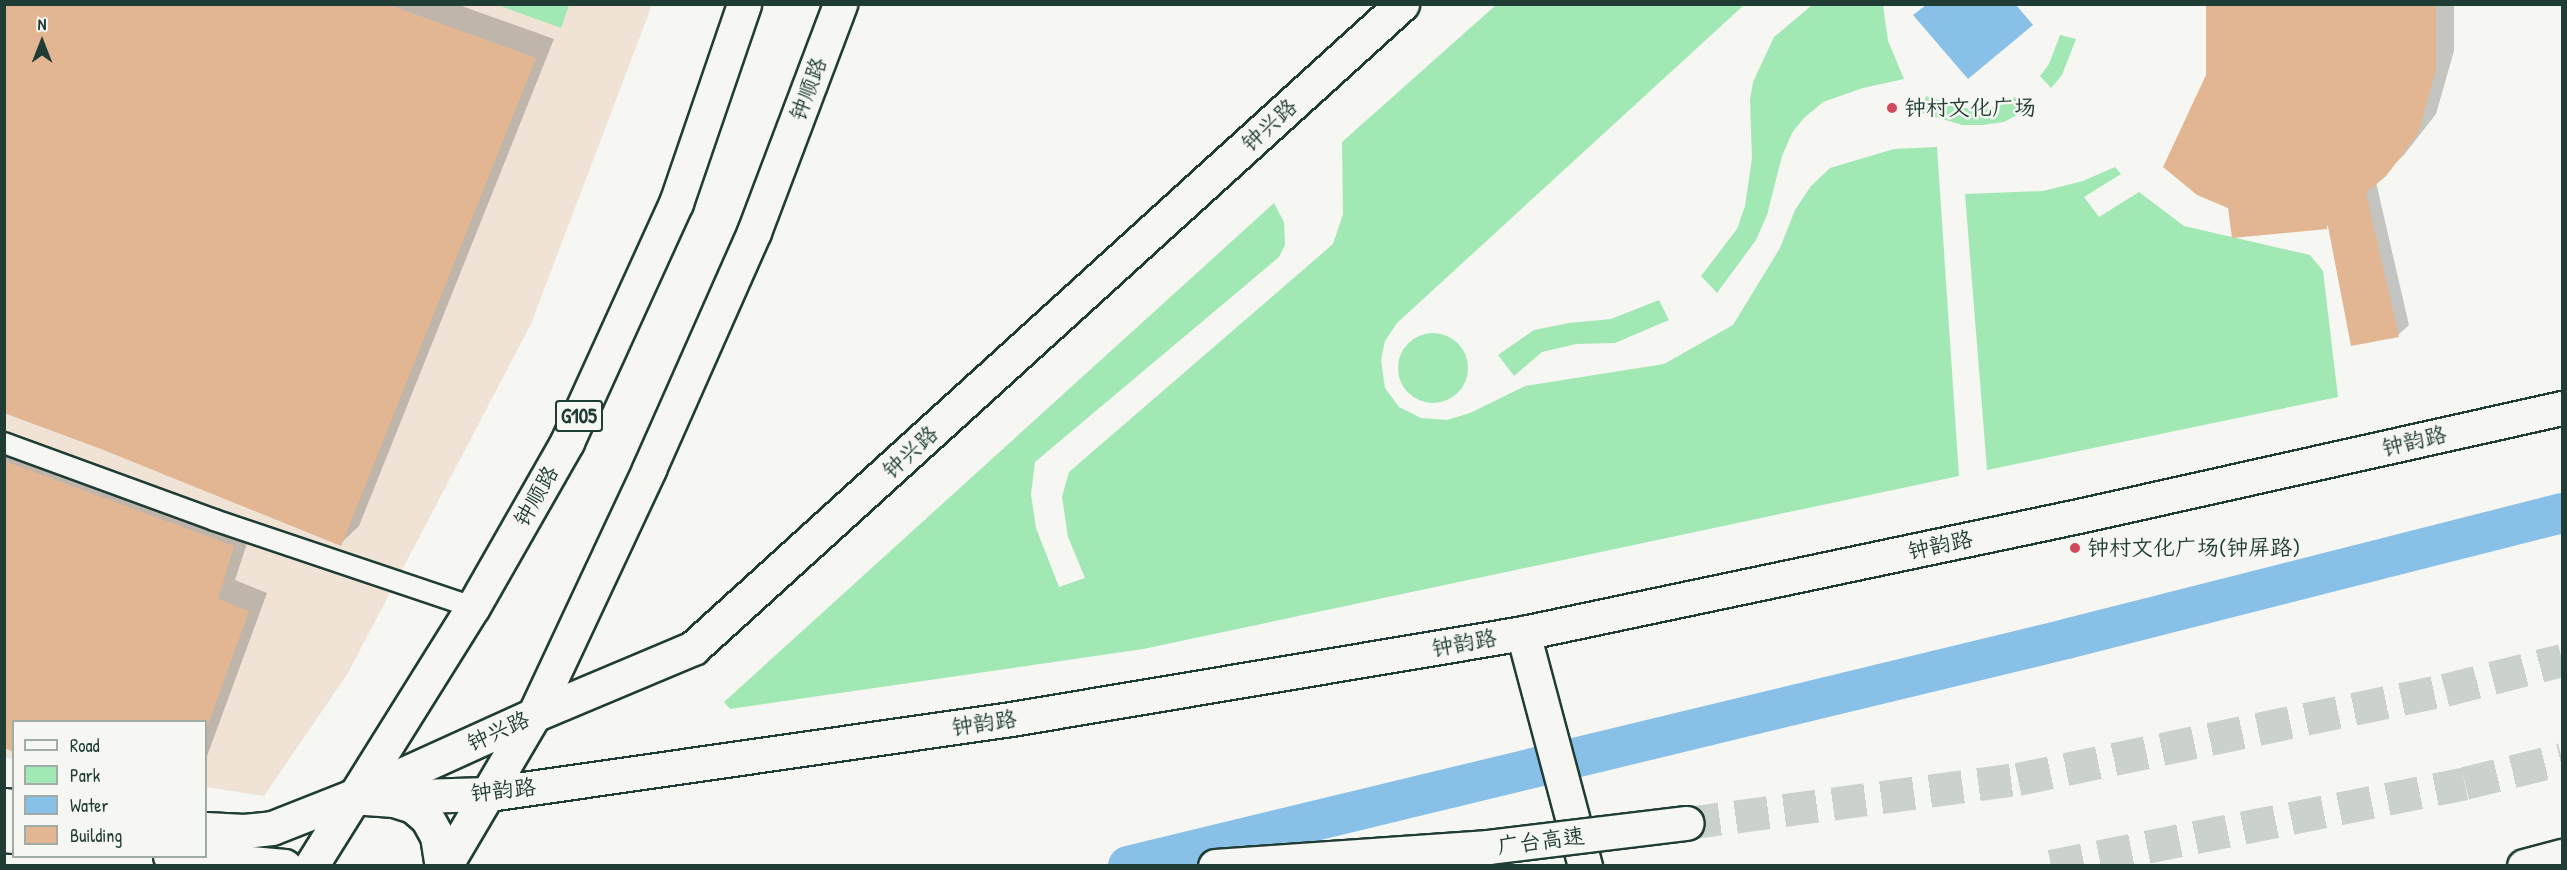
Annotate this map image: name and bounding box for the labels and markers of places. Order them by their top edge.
place label: 钟村文化广场 [1904,95,2036,121]
marker: 钟村文化广场 [1885,101,1899,115]
place label: 钟村文化广场(钟屏路) [2087,535,2300,561]
marker: 钟村文化广场(钟屏路) [2068,541,2082,555]

